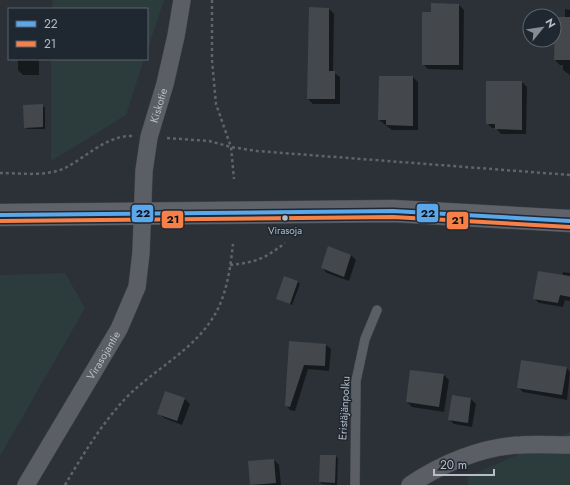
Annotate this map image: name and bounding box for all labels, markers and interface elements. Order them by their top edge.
legend [8,8,148,60]
north arrow [522,8,562,48]
text: 22 [44,15,58,33]
text: N [542,15,560,31]
text: 21 [44,35,56,53]
street label: Kiskotie [146,86,171,125]
line badge: 22 [416,203,439,223]
line badge: 22 [131,204,154,223]
text: 22 [136,205,150,221]
text: 22 [421,205,435,221]
line badge: 21 [161,210,184,229]
text: 21 [167,211,179,227]
line badge: 21 [446,211,469,230]
text: 21 [452,212,464,228]
marker: Virasoja [280,213,290,223]
place label: Virasoja [268,223,302,238]
street label: Virasojantie [82,327,124,383]
street label: Eristäjänpolku [334,375,354,441]
scale bar [434,451,494,477]
text: 20 m [440,456,467,474]

